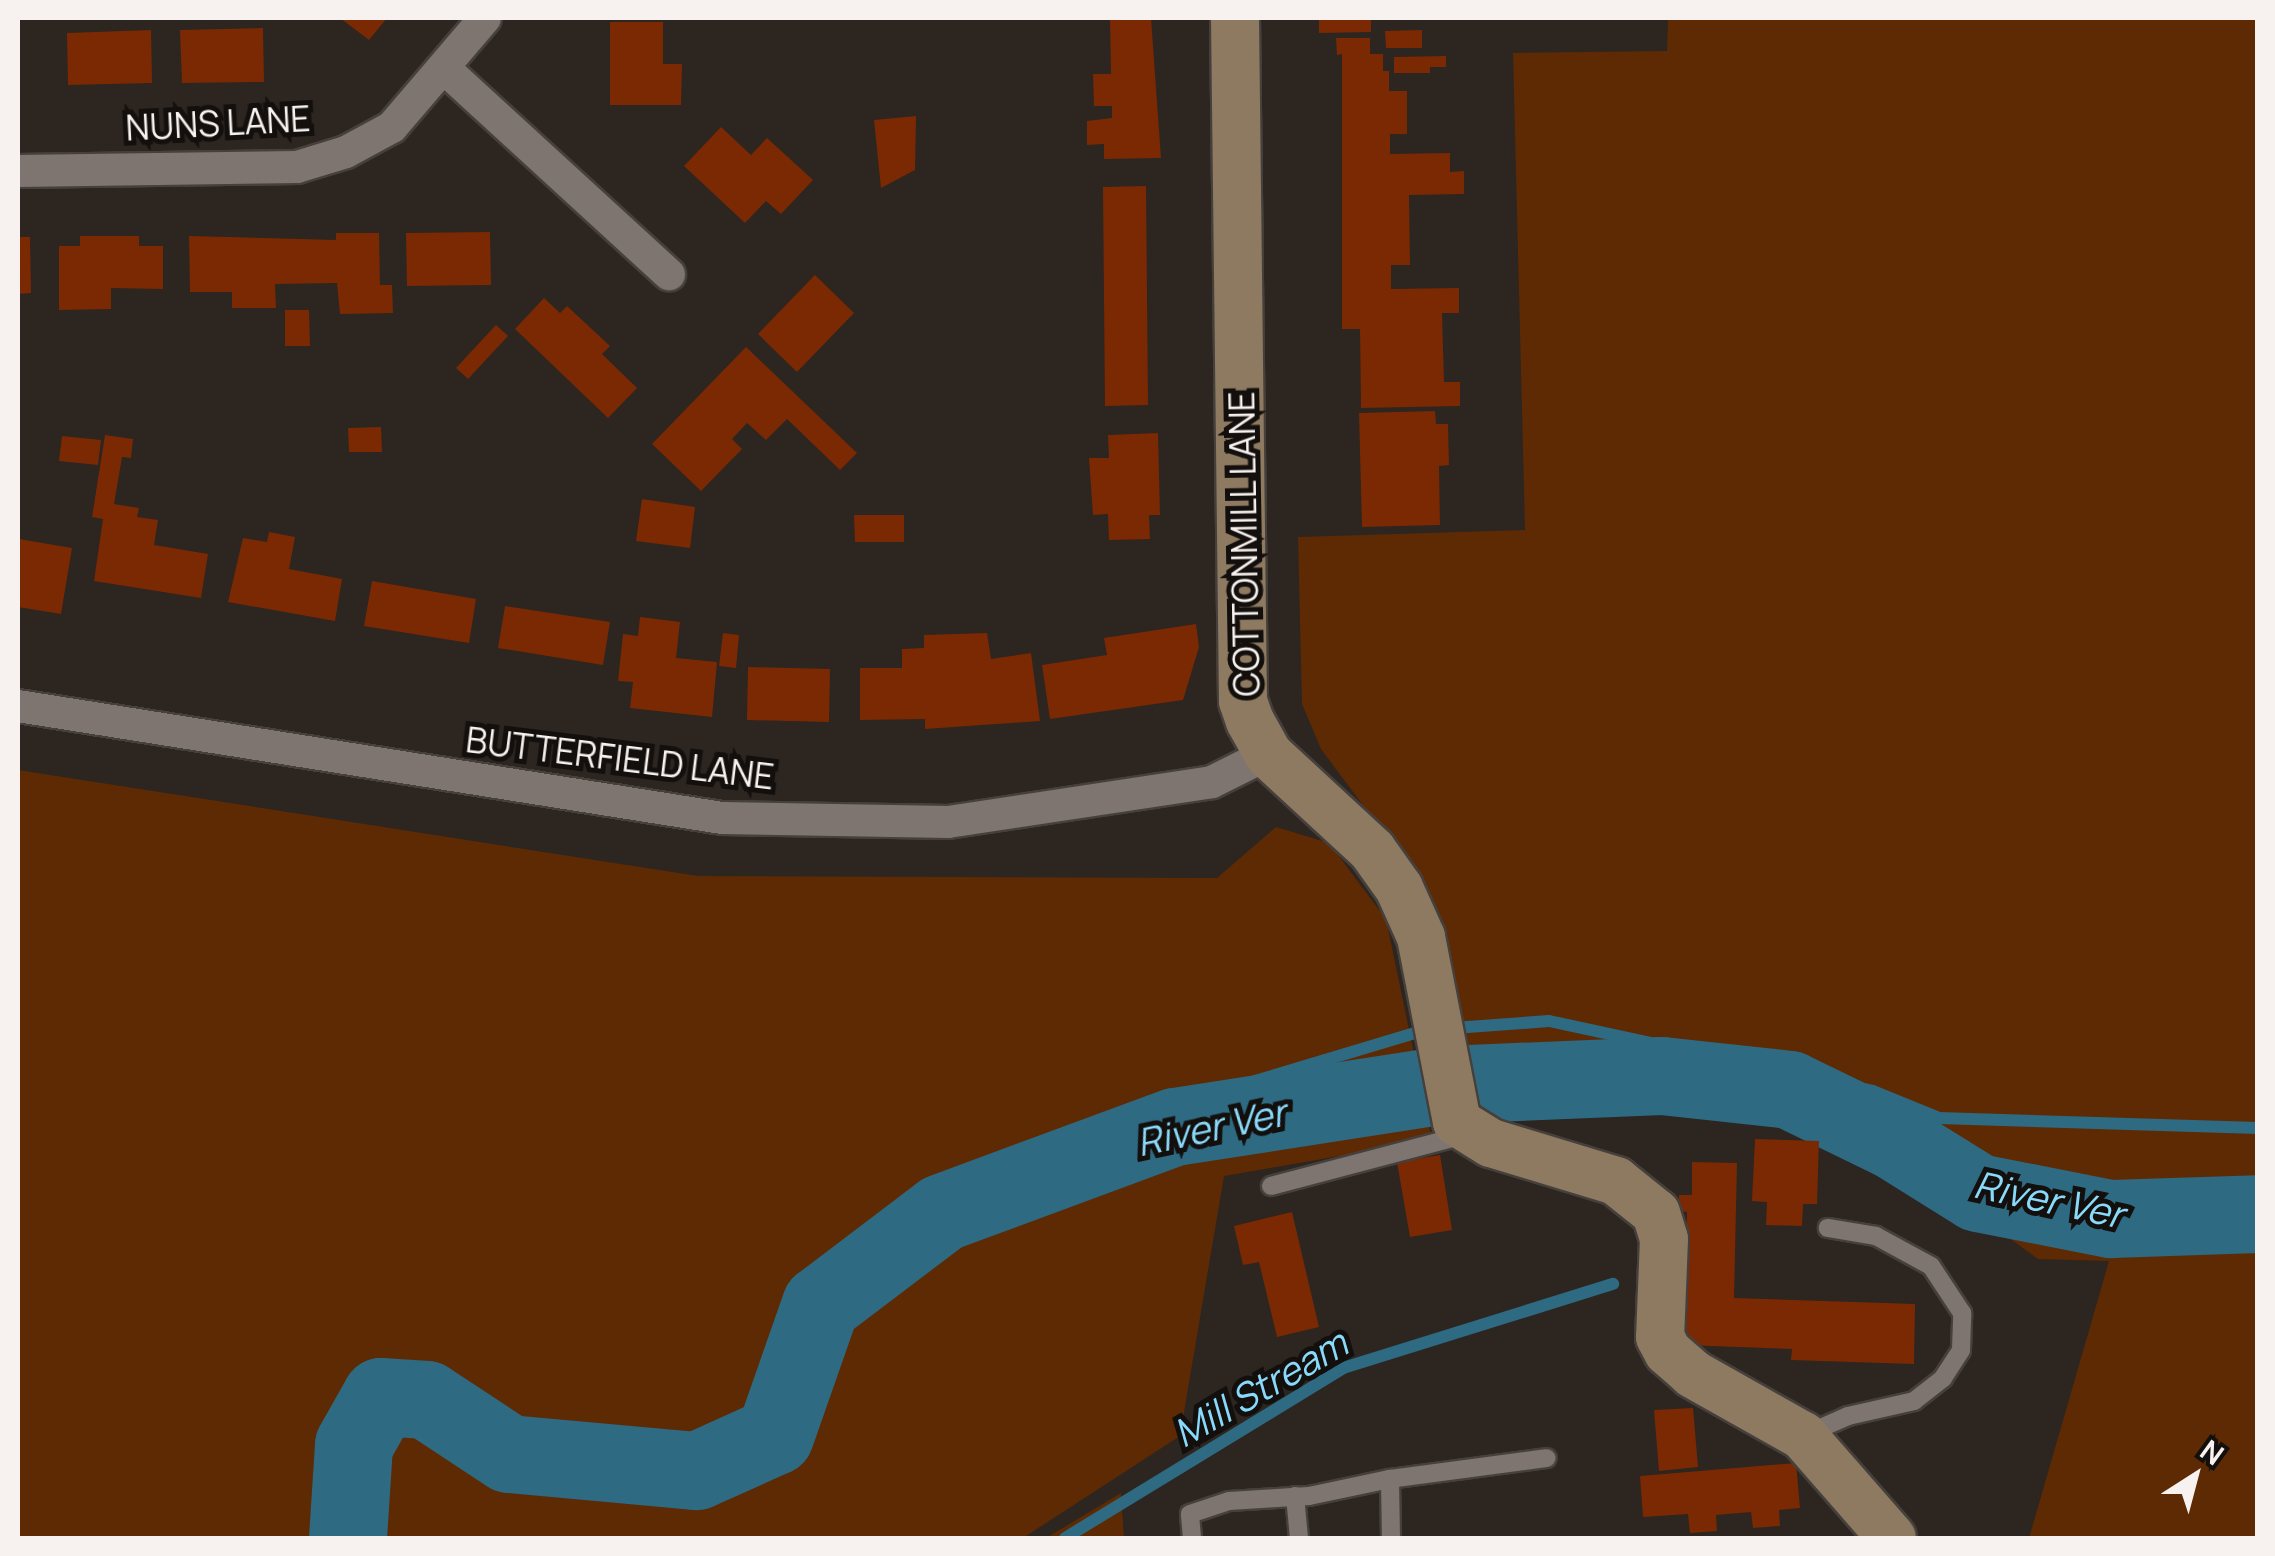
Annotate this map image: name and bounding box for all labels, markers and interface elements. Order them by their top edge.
street label: NUNS LANE [125,97,311,149]
street label: COTTONMILL LANE [1220,390,1268,698]
street label: BUTTERFIELD LANE [464,718,776,798]
water label: River Ver [1132,1089,1290,1165]
water label: River Ver [1970,1161,2128,1237]
water label: Mill Stream [1165,1320,1355,1456]
north arrow [2145,1426,2245,1526]
text: N [2193,1430,2232,1473]

